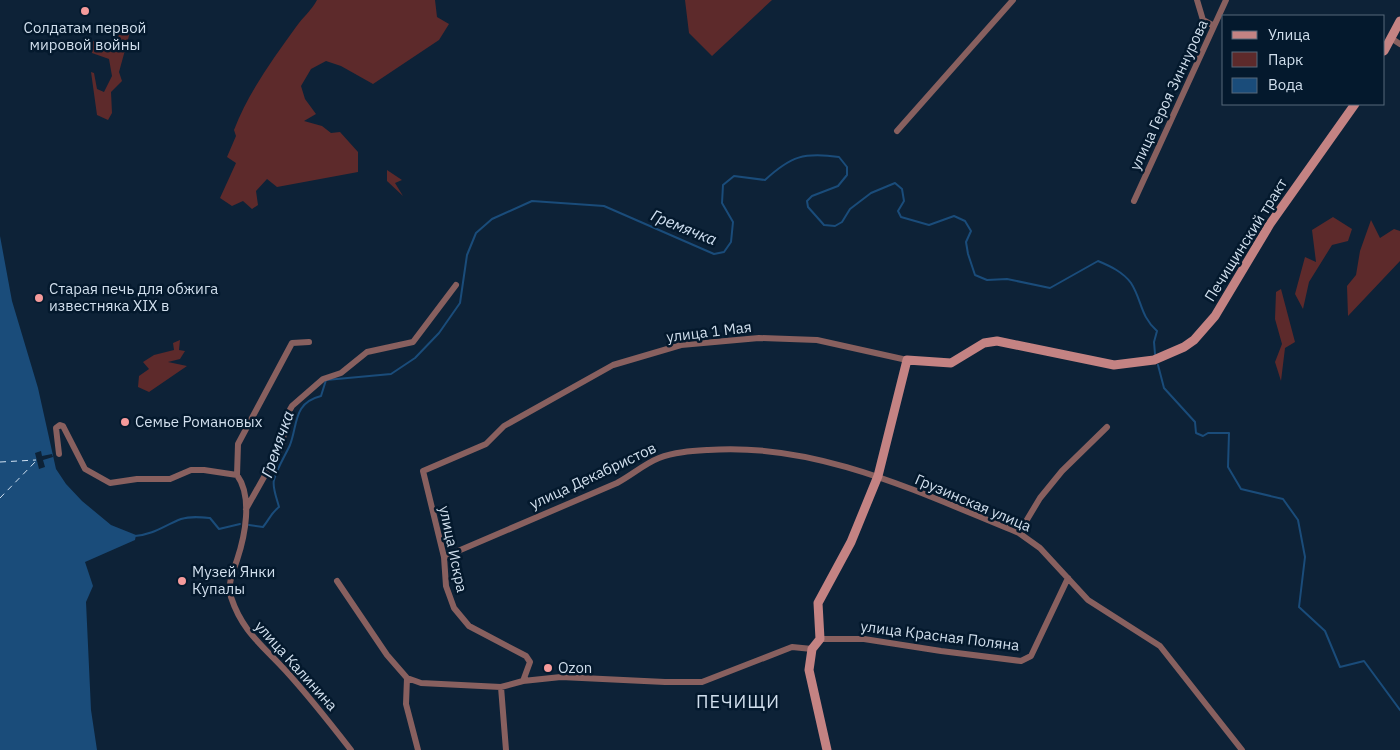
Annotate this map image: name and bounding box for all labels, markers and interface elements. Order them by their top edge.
marker: Солдатам первой мировой войны [79,5,91,17]
legend [1222,15,1385,105]
street label: улица Героя Зиннурова [1125,16,1212,173]
place label: Солдатам первой мировой войны [24,18,146,54]
text: Улица [1268,25,1310,44]
text: Парк [1268,50,1303,69]
text: Вода [1268,75,1303,94]
street label: Печищинский тракт [1200,175,1291,305]
water label: Гремячка [648,205,720,249]
place label: Старая печь для обжига известняка XIX в [49,279,218,315]
marker: Старая печь для обжига известняка XIX в [33,292,45,304]
street label: улица 1 Мая [665,317,753,346]
water label: Гремячка [256,408,298,480]
place label: Семье Романовых [135,412,263,431]
marker: Семье Романовых [119,416,131,428]
street label: улица Декабристов [526,438,659,513]
street label: Грузинская улица [912,469,1034,536]
street label: улица Искра [435,504,472,594]
place label: Музей Янки Купалы [192,562,275,598]
marker: Музей Янки Купалы [176,575,188,587]
street label: улица Красная Поляна [860,616,1020,655]
street label: улица Калинина [251,617,342,715]
place label: Ozon [558,658,592,677]
marker: Ozon [542,662,554,674]
district label: ПЕЧИЩИ [696,690,780,713]

